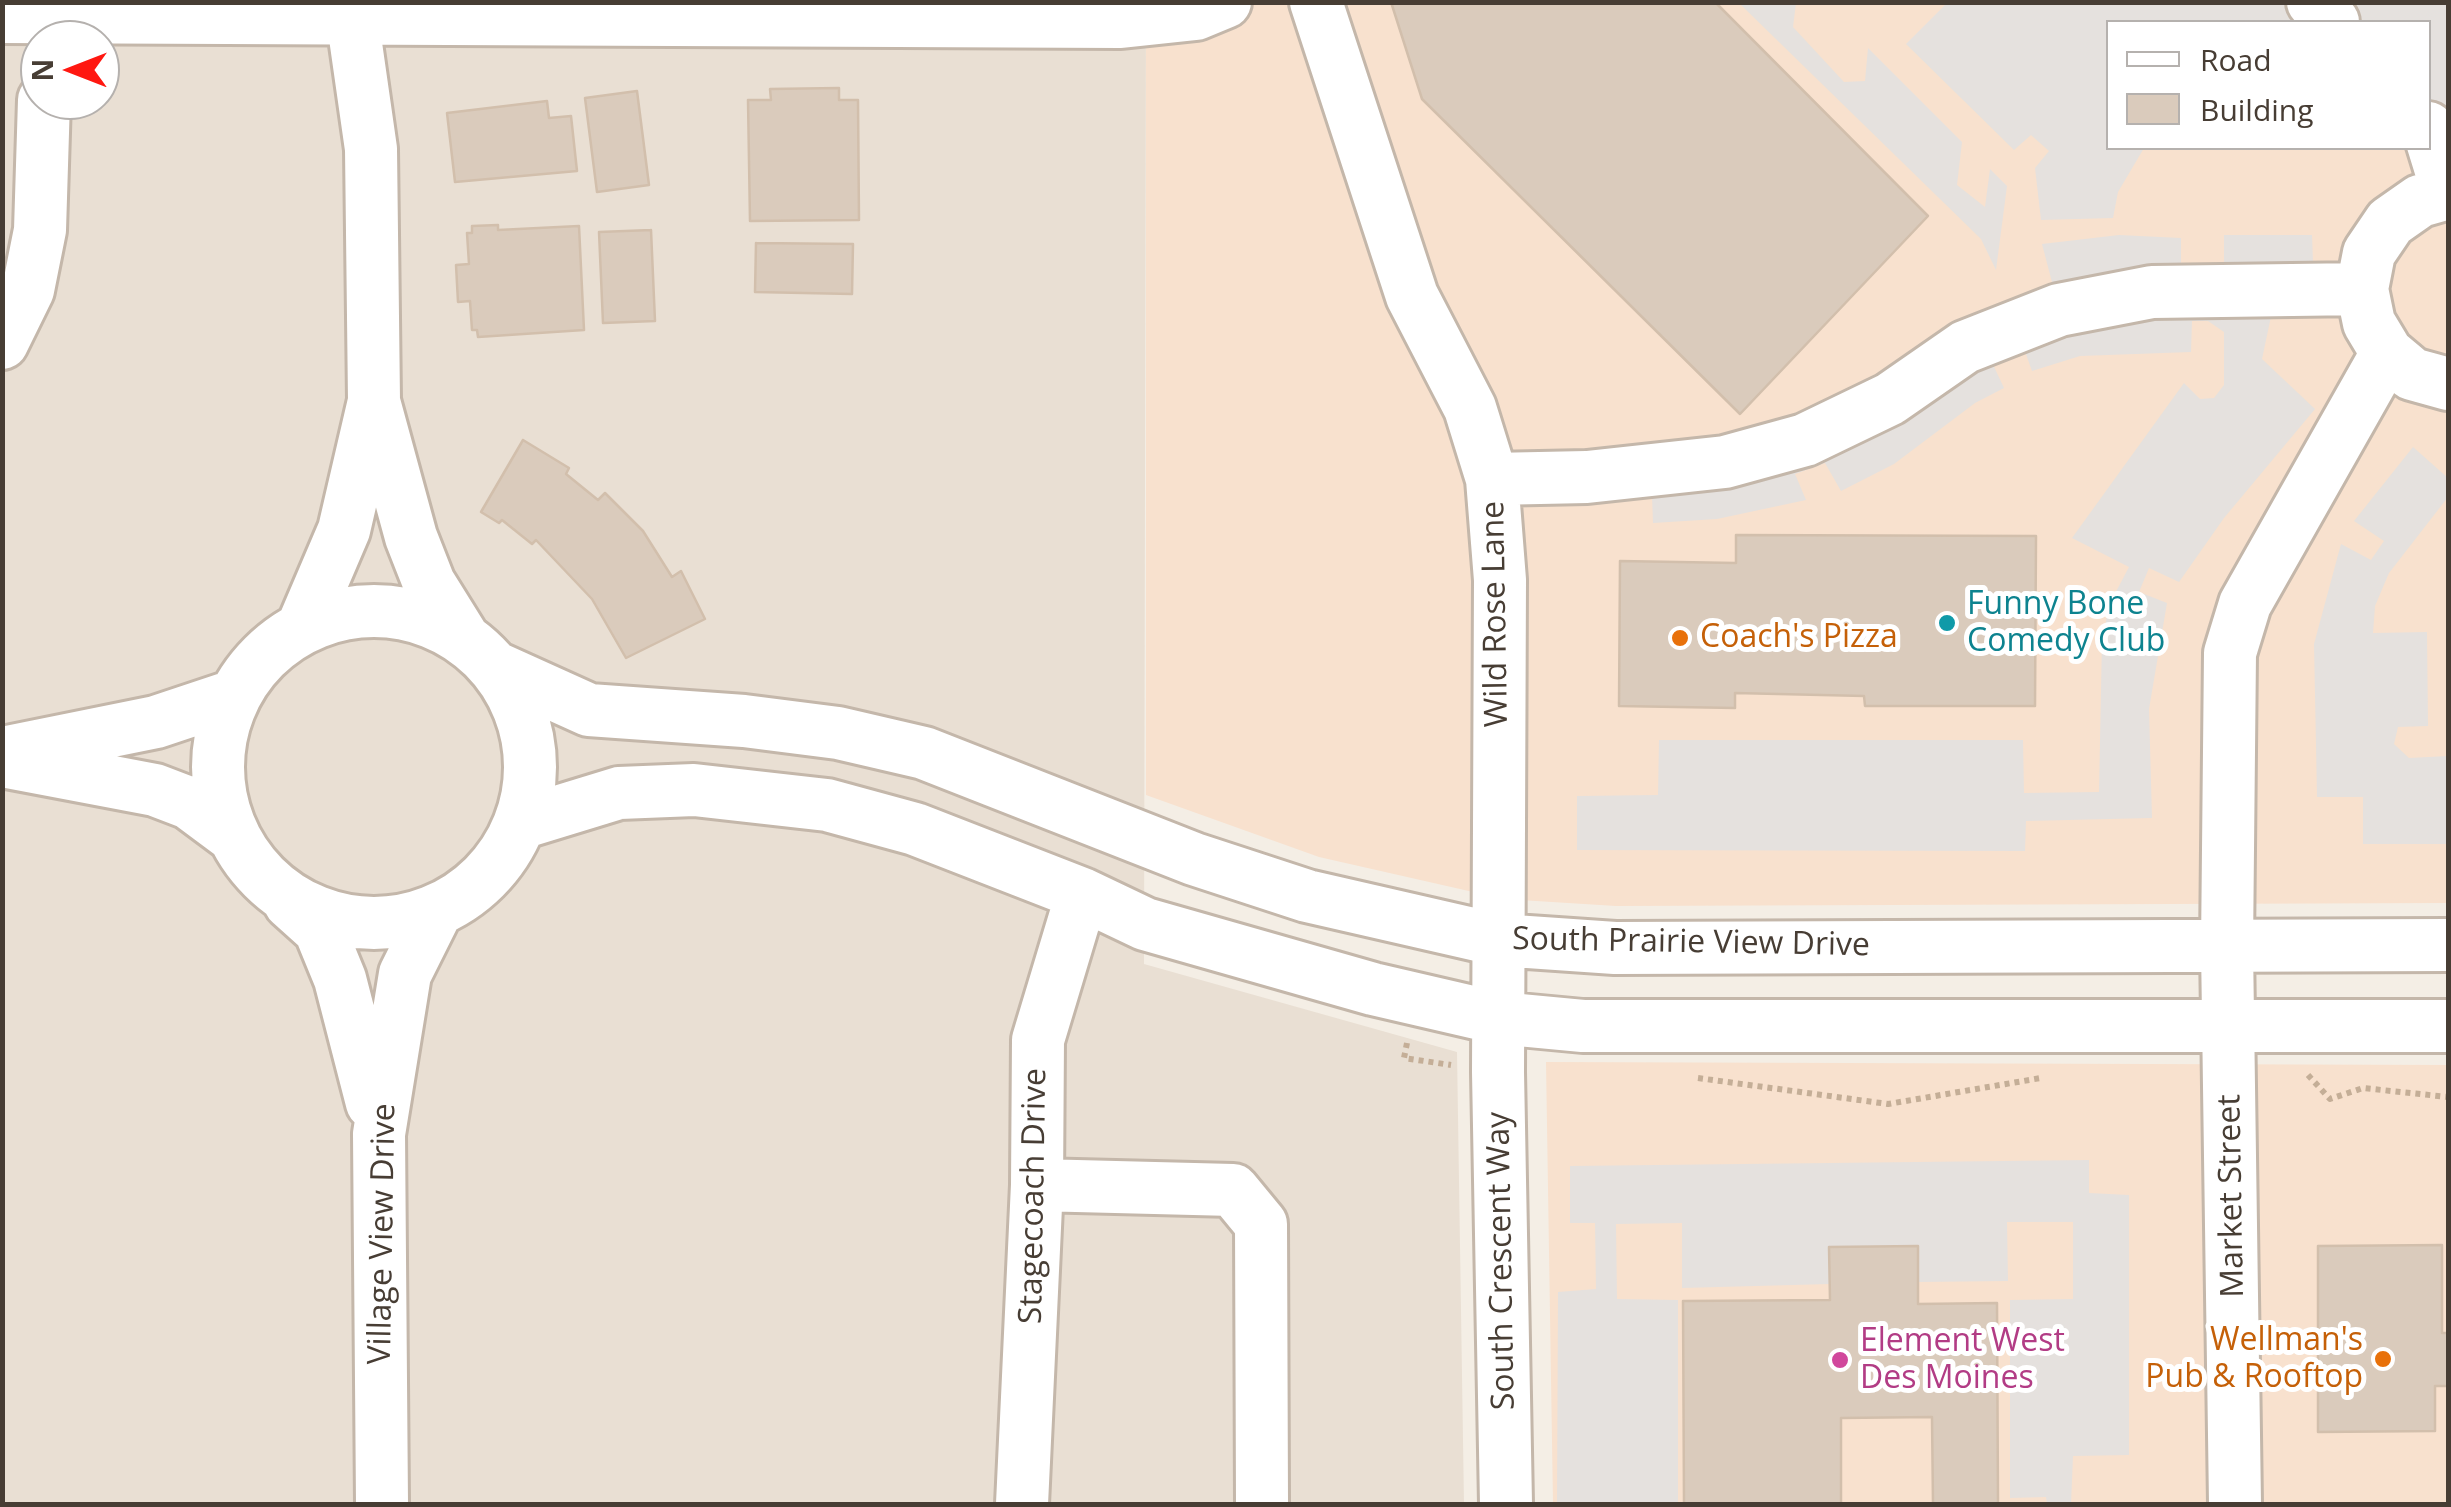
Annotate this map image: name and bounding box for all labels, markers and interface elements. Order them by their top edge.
north arrow [20,20,120,120]
legend [2106,20,2431,150]
text: Road [2200,39,2272,80]
text: N [23,59,61,81]
text: Building [2200,89,2314,130]
street label: Wild Rose Lane [1475,501,1517,727]
place label: Funny Bone Comedy Club [1967,586,2165,661]
marker: Funny Bone Comedy Club [1936,612,1958,634]
place label: Coach's Pizza [1700,619,1898,657]
marker: Coach's Pizza [1669,627,1691,649]
street label: South Prairie View Drive [1512,921,1870,965]
street label: Stagecoach Drive [1013,1068,1055,1324]
street label: Market Street [2211,1094,2253,1298]
street label: Village View Drive [362,1103,404,1365]
street label: South Crescent Way [1480,1112,1524,1410]
place label: Wellman's Pub & Rooftop [2145,1322,2363,1397]
place label: Element West Des Moines [1860,1323,2065,1398]
marker: Wellman's Pub & Rooftop [2372,1348,2394,1370]
marker: Element West Des Moines [1829,1349,1851,1371]

